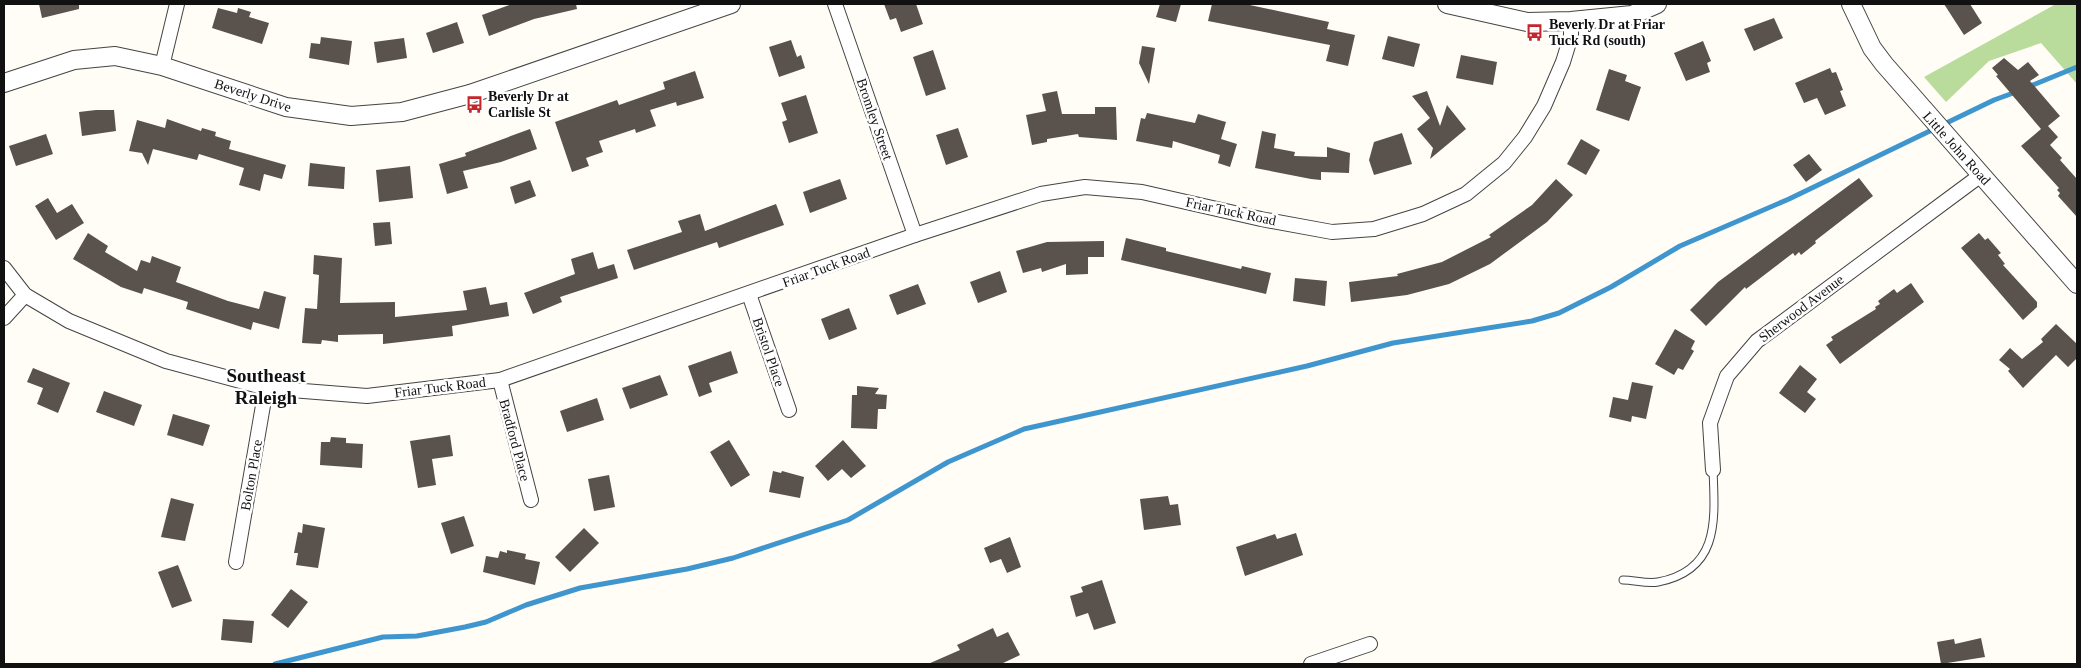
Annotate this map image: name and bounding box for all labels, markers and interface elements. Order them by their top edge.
place label: Beverly Dr at Friar Tuck Rd (south) [1549,17,1665,49]
bus stop icon: Beverly Dr at Friar Tuck Rd (south) [1525,22,1545,42]
street label: Beverly Drive [213,76,293,115]
street label: Bromley Street [854,76,896,162]
place label: Beverly Dr at Carlisle St [488,89,569,120]
bus stop icon: Beverly Dr at Carlisle St [464,94,484,114]
street label: Little John Road [1920,109,1993,188]
street label: Friar Tuck Road [1184,195,1277,228]
street label: Friar Tuck Road [780,245,872,290]
street label: Sherwood Avenue [1756,272,1847,345]
street label: Bristol Place [750,316,787,389]
district label: Southeast Raleigh [226,365,306,408]
street label: Friar Tuck Road [394,374,487,401]
street label: Bradford Place [496,397,533,483]
street label: Bolton Place [238,438,265,512]

